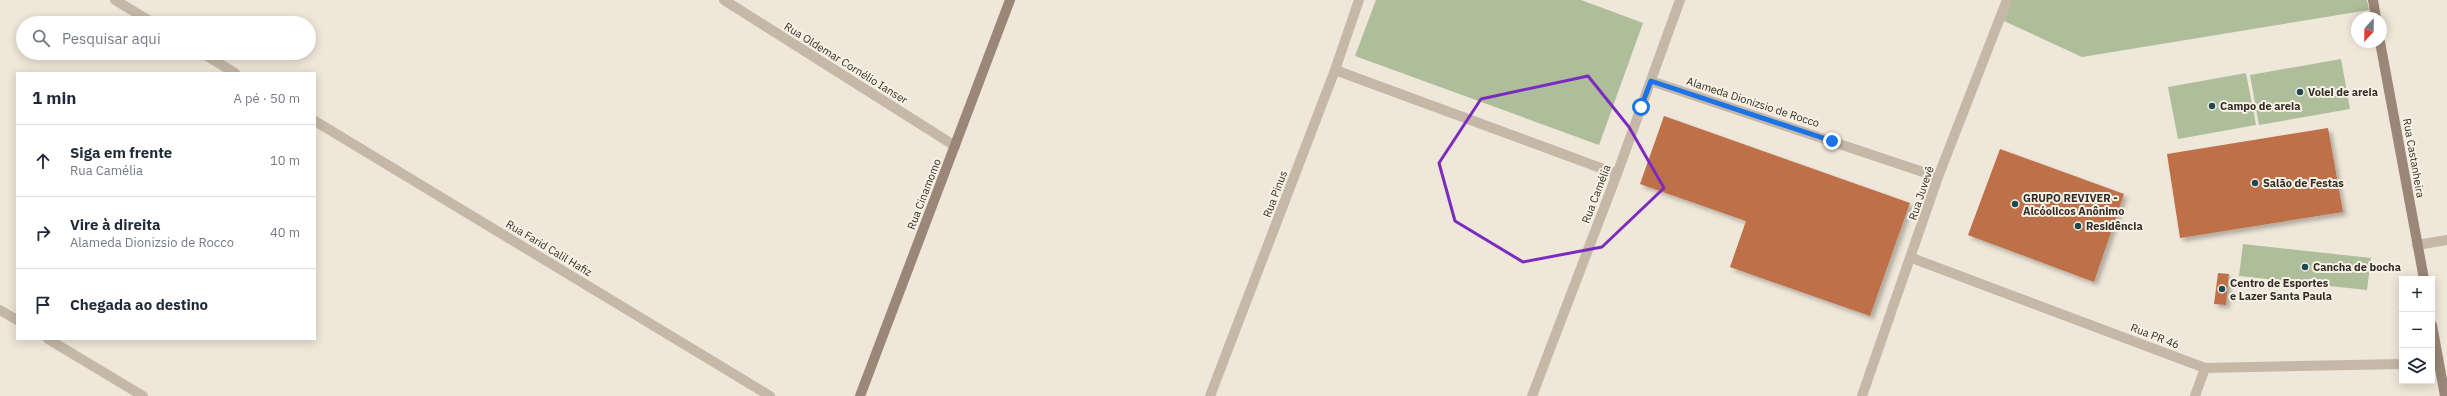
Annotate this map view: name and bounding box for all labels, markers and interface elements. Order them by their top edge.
north arrow [2351,12,2387,48]
search box [16,16,316,60]
street label: Rua Oldemar Cornélio Ianser [782,19,910,107]
icon: search [30,27,52,49]
text: Pesquisar aqui [62,29,161,48]
street label: Alameda Dionizsio de Rocco [1685,74,1821,130]
place label: Volei de areia [2308,85,2378,99]
text: 1 min [32,87,76,109]
marker: Volei de areia [2295,87,2305,97]
text: A pé · 50 m [234,90,300,107]
route start [1632,98,1650,116]
place label: Campo de areia [2220,99,2300,113]
marker: Campo de areia [2207,101,2217,111]
street label: Rua Castanheira [2400,117,2428,199]
route end [1823,132,1841,150]
text: Siga em frente [70,143,172,162]
icon: ahead [32,150,54,172]
text: 10 m [270,152,300,169]
street label: Rua Cinamomo [904,156,944,232]
text: Rua Camélia [70,162,143,179]
street label: Rua Camélia [1578,163,1614,225]
street label: Rua Juvevê [1905,164,1937,222]
street label: Rua Pinus [1260,169,1290,219]
place label: Salão de Festas [2263,176,2344,190]
marker: Salão de Festas [2250,178,2260,188]
place label: GRUPO REVIVER - Alcóolicos Anônimo [2023,191,2124,218]
marker: GRUPO REVIVER - Alcóolicos Anônimo [2010,199,2020,209]
text: Vire à direita [70,215,160,234]
street label: Rua Farid Calil Hafiz [503,217,595,279]
place label: Residência [2086,219,2143,233]
marker: Residência [2073,221,2083,231]
icon: right [32,222,54,244]
text: 40 m [270,224,300,241]
text: Alameda Dionizsio de Rocco [70,234,234,251]
place label: Cancha de bocha [2313,260,2401,274]
marker: Cancha de bocha [2300,262,2310,272]
place label: Centro de Esportes e Lazer Santa Paula [2230,276,2332,303]
map controls [2399,276,2435,384]
button: + [2399,276,2435,312]
marker: Centro de Esportes e Lazer Santa Paula [2217,284,2227,294]
icon: arrive [32,294,54,316]
text: Chegada ao destino [70,295,208,314]
button: − [2399,312,2435,348]
street label: Rua PR 46 [2129,320,2181,352]
button: layers [2399,348,2435,384]

